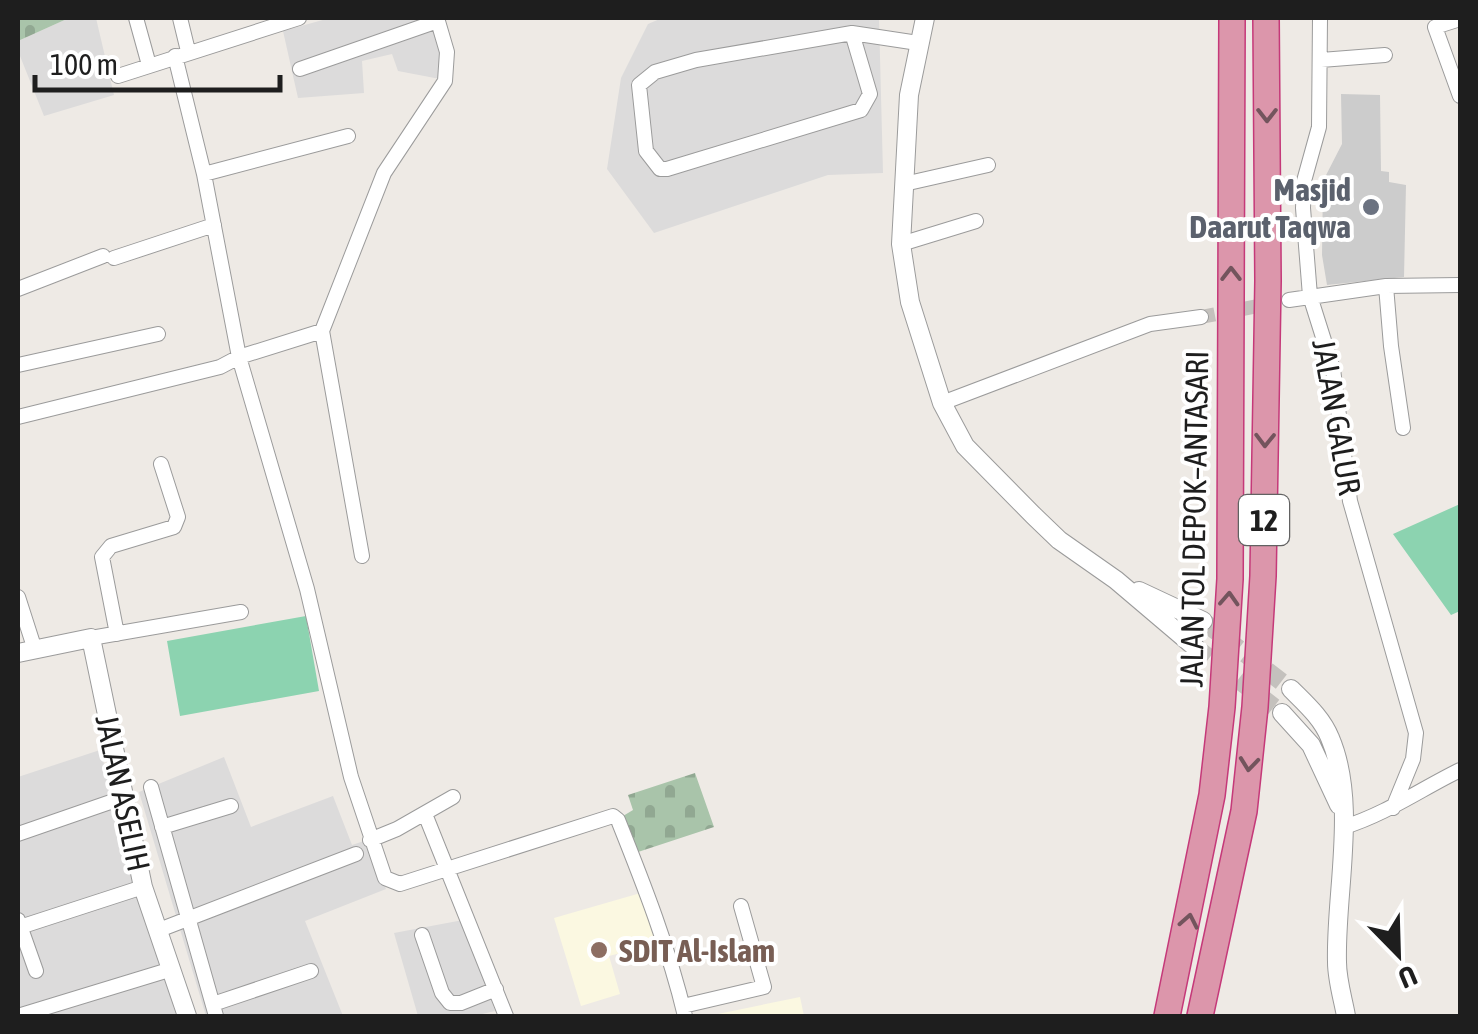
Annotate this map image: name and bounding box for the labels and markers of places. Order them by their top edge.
place label: Masjid Daarut Taqwa [1189,171,1351,245]
marker: Masjid Daarut Taqwa [1360,196,1382,218]
place label: SDIT Al-Islam [619,932,775,969]
marker: SDIT Al-Islam [588,939,610,961]

